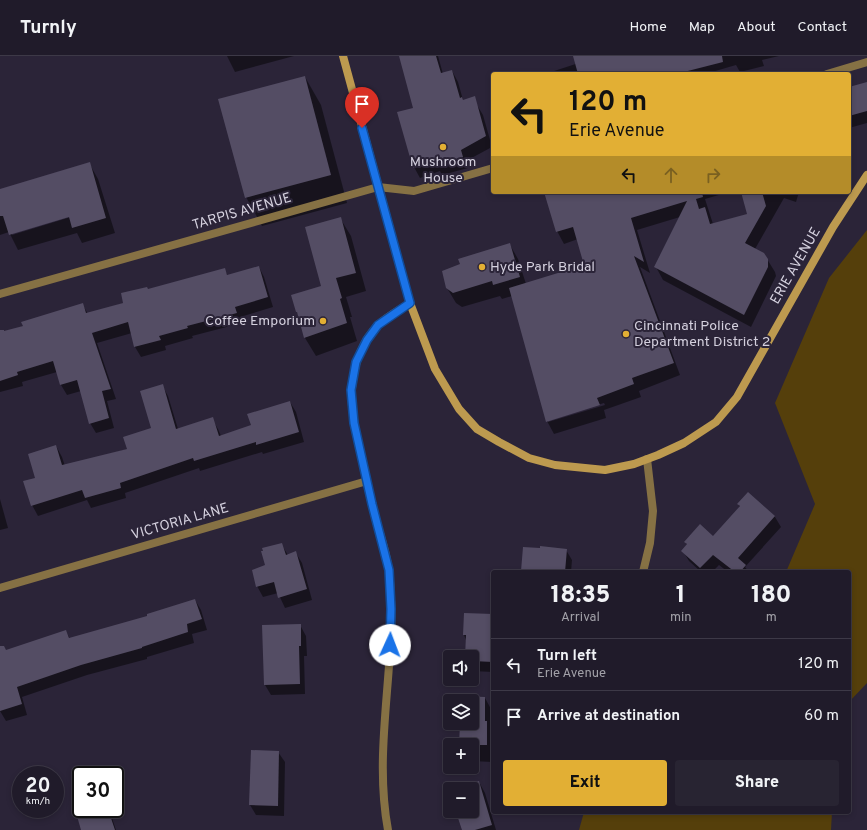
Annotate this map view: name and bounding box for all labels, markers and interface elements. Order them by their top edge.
text: Turnly [20,16,77,40]
text: Home [630,19,667,36]
text: Map [689,19,715,36]
text: About [737,19,776,36]
text: Contact [798,19,847,36]
text: 120 m [569,85,647,121]
pin [345,87,379,128]
icon: left [503,88,555,140]
icon: arrive [351,93,373,115]
text: Erie Avenue [569,120,665,143]
marker: Mushroom House [438,142,448,152]
place label: Mushroom House [410,154,476,187]
icon: left [618,164,640,186]
icon: ahead [660,164,682,186]
icon: right [702,164,724,186]
street label: TARPIS AVENUE [190,190,294,234]
street label: ERIE AVENUE [767,225,825,307]
place label: Hyde Park Bridal [490,259,595,276]
marker: Hyde Park Bridal [477,262,487,272]
place label: Coffee Emporium [205,313,315,330]
marker: Coffee Emporium [318,316,328,326]
place label: Cincinnati Police Department District 2 [634,318,770,351]
marker: Cincinnati Police Department District 2 [621,329,631,339]
street label: VICTORIA LANE [129,500,231,544]
text: 18:35 [550,581,610,611]
text: 1 [676,581,686,611]
text: 180 [751,581,792,611]
text: Arrival [561,610,600,626]
text: min [670,610,692,626]
text: m [766,610,777,626]
position arrow [369,624,411,666]
text: Turn left [537,647,597,666]
map controls [443,650,479,818]
button: sound [443,650,479,686]
icon: left [503,654,525,676]
text: 120 m [798,655,839,674]
text: Erie Avenue [537,666,606,682]
button: layers [443,694,479,730]
icon: arrive [503,706,525,728]
text: Arrive at destination [537,707,680,726]
text: 60 m [804,707,839,726]
button: + [443,738,479,774]
button: Exit [503,760,667,806]
button: Share [675,760,839,806]
speed limit sign: 30 [72,766,124,818]
text: 20 [25,774,51,800]
button: − [443,782,479,818]
text: km/h [26,795,50,808]

